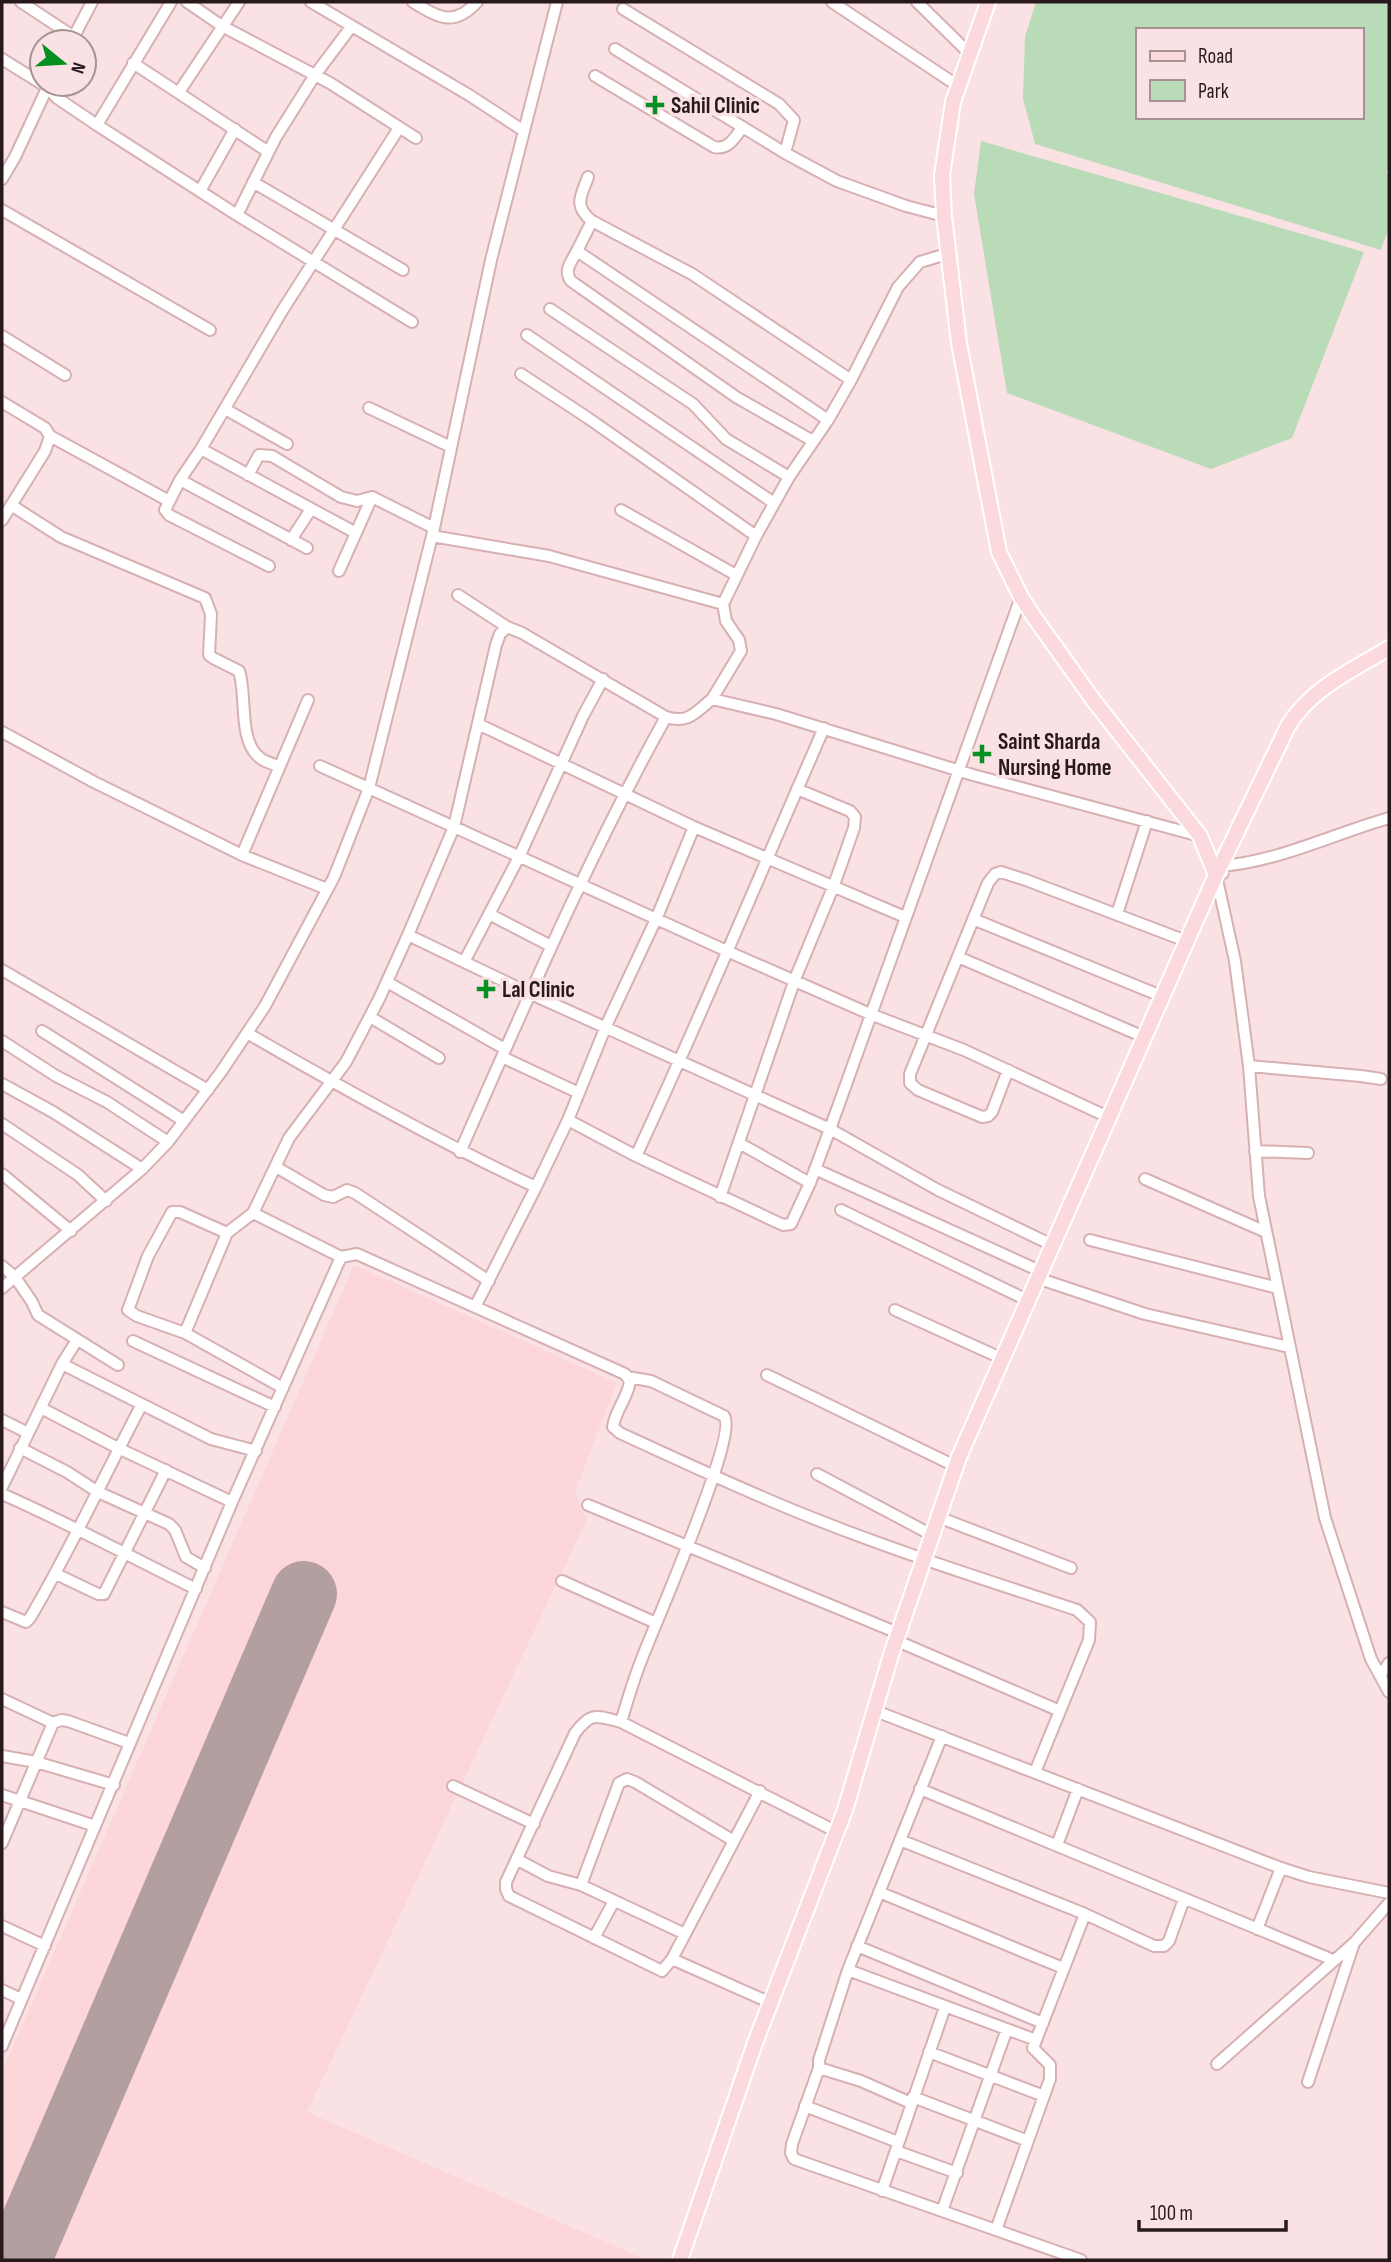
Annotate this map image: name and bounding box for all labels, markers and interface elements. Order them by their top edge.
north arrow [28,28,98,98]
legend [1136,28,1363,119]
text: Road [1198,44,1233,69]
text: N [65,59,90,76]
text: Park [1198,79,1229,104]
place label: Sahil Clinic [671,92,760,120]
marker: Sahil Clinic [645,95,665,115]
place label: Saint Sharda Nursing Home [998,728,1112,782]
marker: Saint Sharda Nursing Home [972,744,992,764]
place label: Lal Clinic [502,976,575,1004]
marker: Lal Clinic [476,979,496,999]
scale bar [1139,2188,1286,2232]
text: 100 m [1150,2201,1193,2226]

